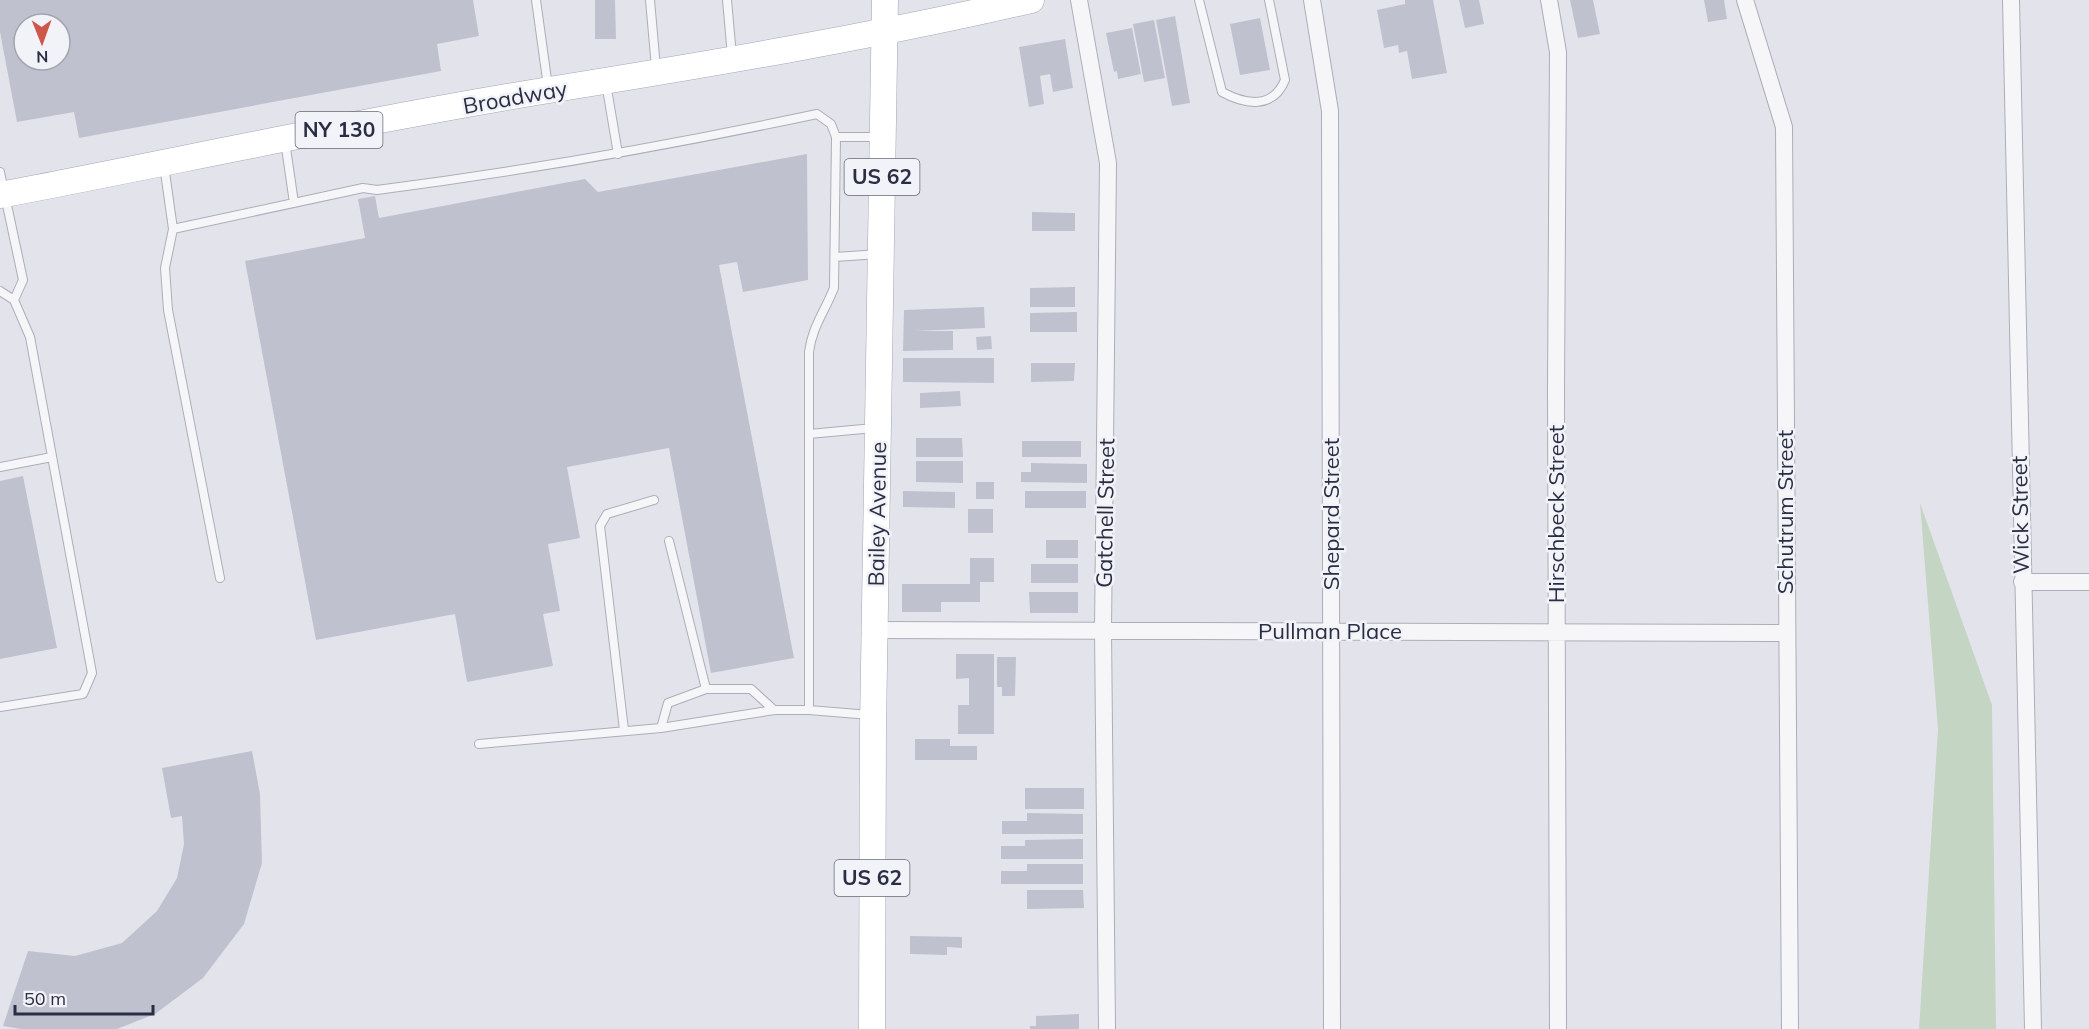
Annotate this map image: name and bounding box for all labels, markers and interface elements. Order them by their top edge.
north arrow [12,12,72,72]
text: N [36,47,48,67]
street label: Broadway [461,74,570,120]
road number: NY 130 [296,112,382,148]
road number: US 62 [844,159,920,195]
street label: Hirschbeck Street [1542,424,1570,603]
street label: Schutrum Street [1771,429,1799,594]
street label: Shepard Street [1317,437,1345,590]
street label: Gatchell Street [1090,438,1120,588]
street label: Bailey Avenue [862,442,892,586]
street label: Wick Street [2005,455,2035,574]
street label: Pullman Place [1258,617,1402,645]
road number: US 62 [834,860,910,896]
scale bar [15,978,153,1016]
text: 50 m [24,987,66,1010]

